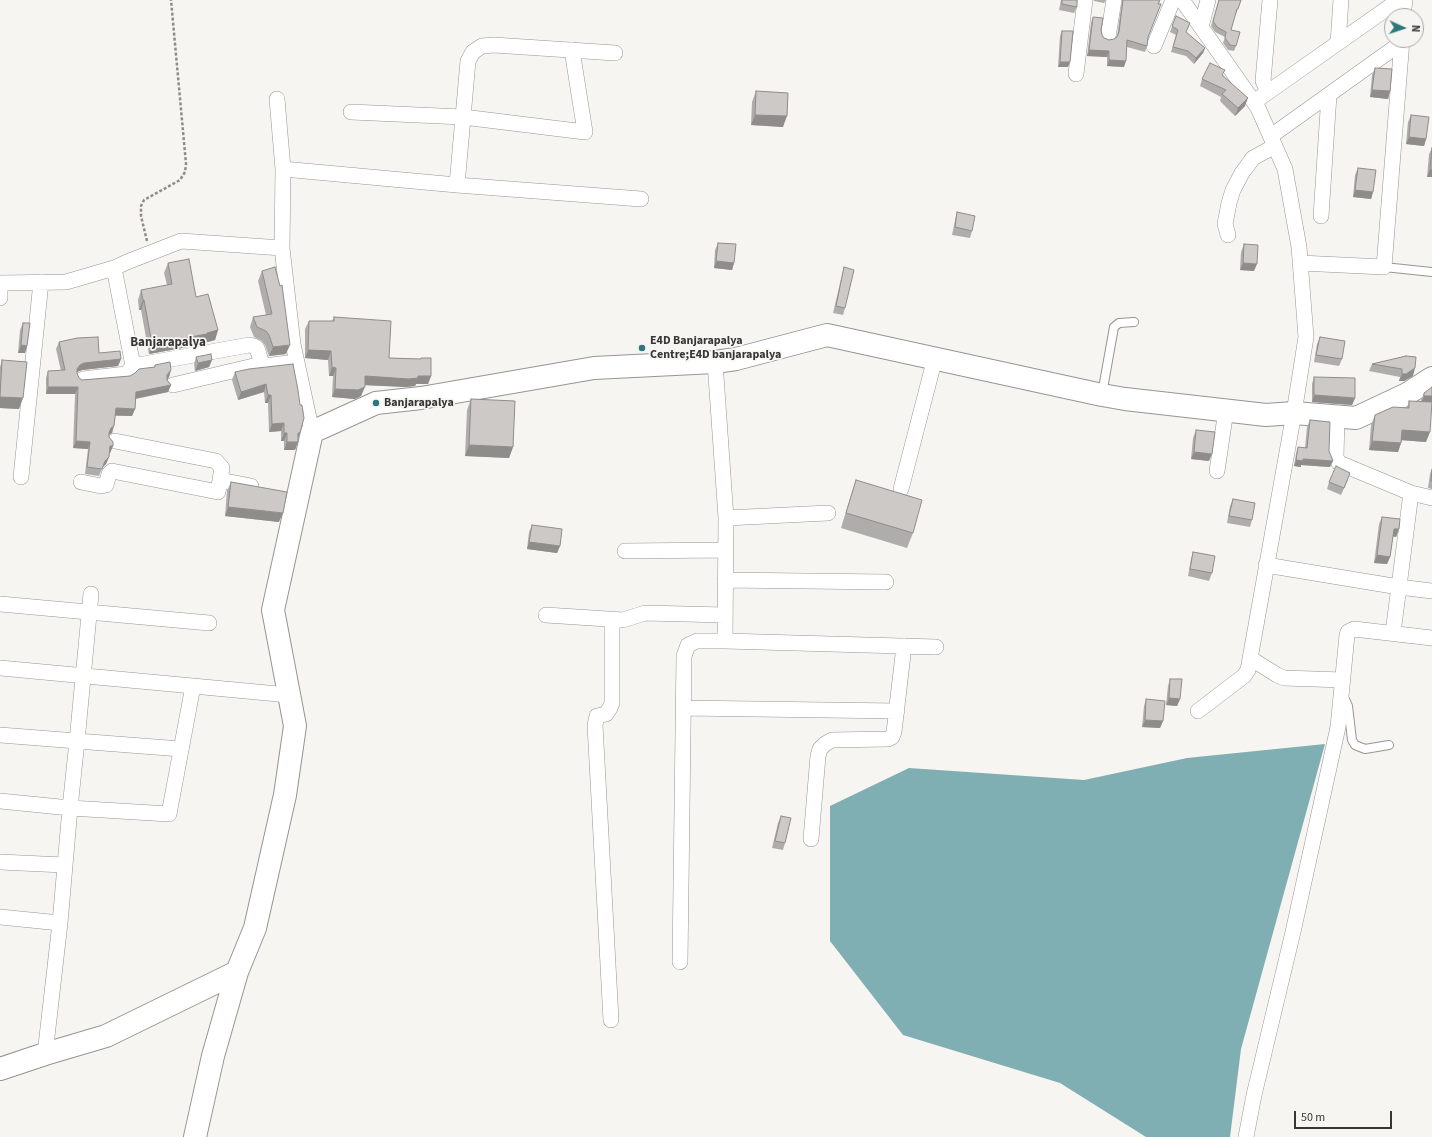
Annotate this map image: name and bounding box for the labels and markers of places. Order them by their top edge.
place label: E4D Banjarapalya Centre;E4D banjarapalya [650,334,781,362]
marker: E4D Banjarapalya Centre;E4D banjarapalya [637,343,647,353]
place label: Banjarapalya [384,396,454,410]
marker: Banjarapalya [371,398,381,408]

